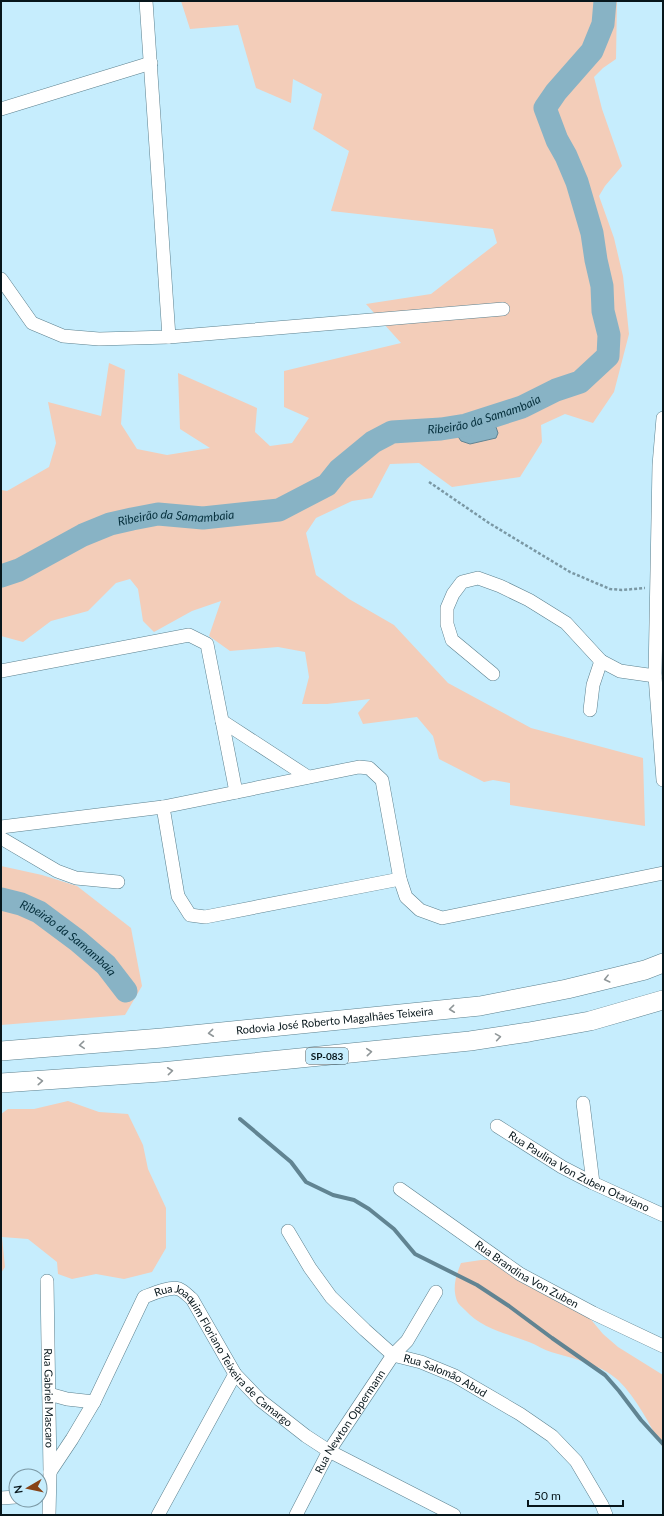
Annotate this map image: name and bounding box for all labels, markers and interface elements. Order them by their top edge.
water label: Ribeirão da Samambaia [427,391,543,437]
water label: Ribeirão da Samambaia [116,506,235,529]
water label: Ribeirão da Samambaia [18,897,120,979]
one-way arrow [604,975,610,983]
street label: Rodovia José Roberto Magalhães Teixeira [235,1004,434,1037]
one-way arrow [449,1004,455,1013]
one-way arrow [208,1028,214,1037]
one-way arrow [495,1033,501,1042]
one-way arrow [79,1040,85,1049]
road number: SP-083 [306,1048,348,1064]
one-way arrow [366,1048,372,1057]
one-way arrow [167,1067,173,1076]
one-way arrow [37,1076,43,1085]
street label: Rua Paulina Von Zuben Otaviano [506,1128,652,1214]
street label: Rua Brandina Von Zuben [473,1237,581,1310]
street label: Rua Joaquim Floriano Teixeira de Camargo [152,1281,295,1429]
street label: Rua Gabriel Mascaro [42,1348,57,1448]
street label: Rua Salomão Abud [402,1351,489,1399]
street label: Rua Newton Oppermann [312,1367,387,1475]
north arrow [8,1468,48,1508]
scale bar [528,1482,623,1508]
text: N [11,1484,25,1495]
text: 50 m [534,1488,561,1503]

